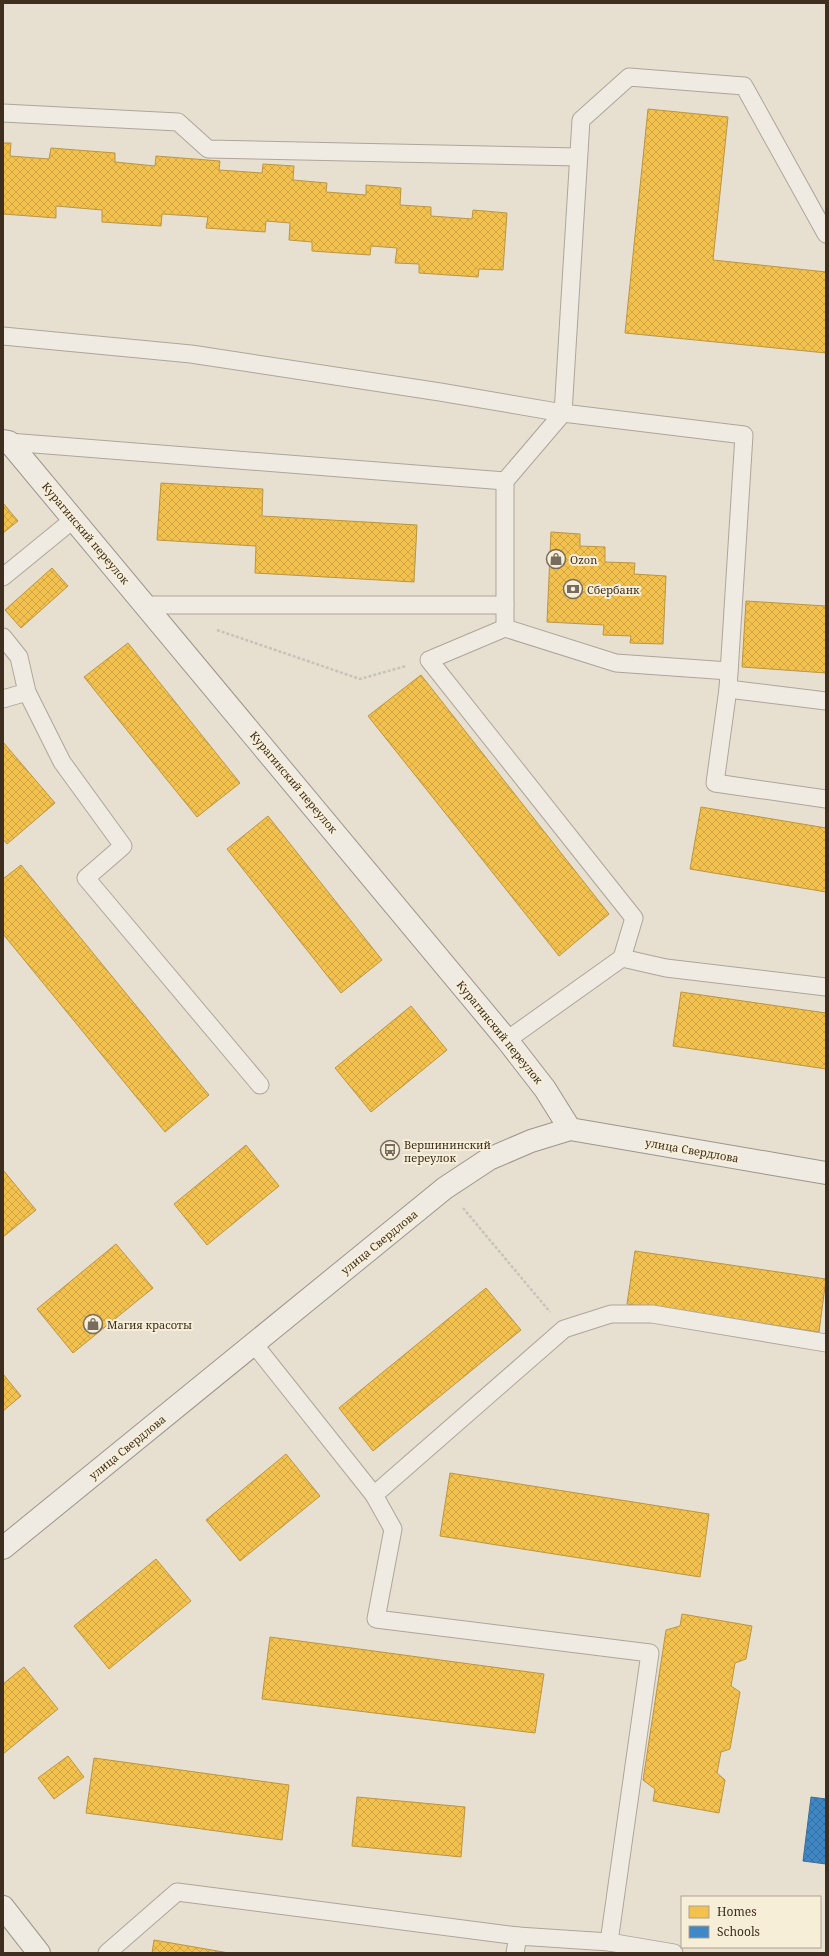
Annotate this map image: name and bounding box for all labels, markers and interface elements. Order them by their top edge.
street label: Курагинский переулок [39,479,133,588]
shop icon: Ozon [545,548,567,570]
place label: Ozon [570,552,597,567]
bank icon: Сбербанк [562,578,584,600]
place label: Сбербанк [587,582,640,597]
street label: Курагинский переулок [247,728,341,837]
street label: Курагинский переулок [454,977,547,1087]
street label: улица Свердлова [644,1134,740,1166]
place label: Вершининский переулок [404,1137,491,1165]
bus stop icon: Вершининский переулок [379,1139,401,1161]
street label: улица Свердлова [337,1206,421,1278]
shop icon: Магия красоты [82,1313,104,1335]
place label: Магия красоты [107,1317,192,1332]
street label: улица Свердлова [85,1411,169,1483]
legend [681,1896,821,1948]
text: Homes [717,1903,757,1920]
text: Schools [717,1923,760,1940]

